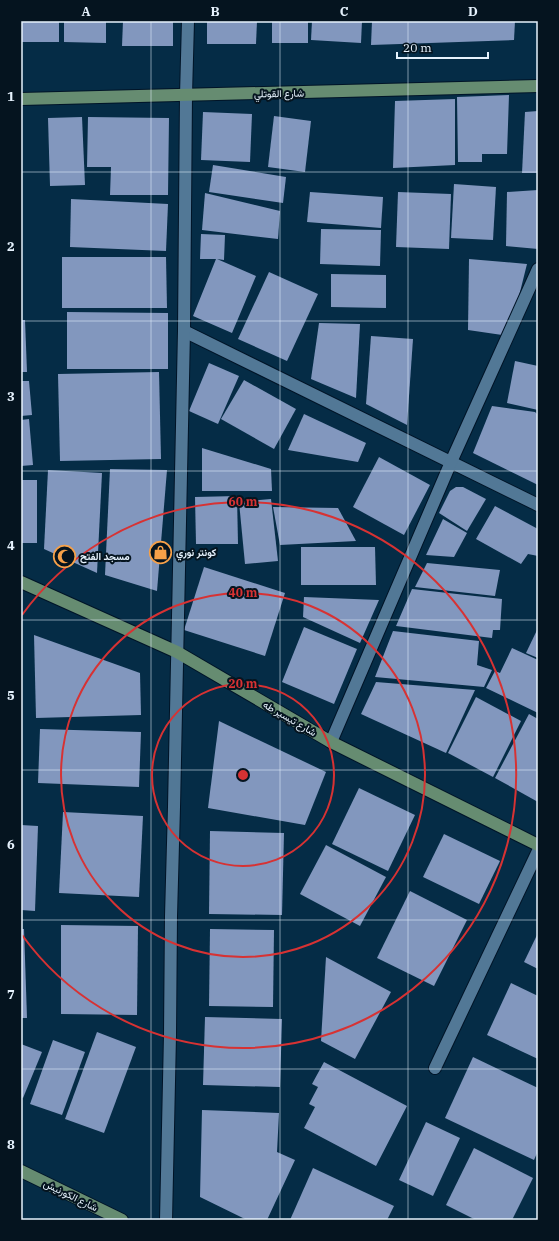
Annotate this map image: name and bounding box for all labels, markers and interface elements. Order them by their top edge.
text: A [81,3,91,20]
text: B [210,3,220,20]
text: C [340,3,349,20]
text: D [468,3,478,20]
scale bar [397,34,488,60]
text: 20 m [403,40,432,55]
street label: شارع القوتلي [254,87,304,102]
text: 1 [7,88,15,105]
text: 2 [7,238,15,255]
text: 3 [7,388,15,405]
text: 60 m [229,494,258,509]
text: 4 [7,537,15,554]
shop icon: كونتر نوري [148,539,174,565]
mosque icon: مسجد الفتح [51,543,77,569]
place label: كونتر نوري [176,546,217,561]
place label: مسجد الفتح [80,550,130,564]
text: 40 m [229,585,258,600]
text: 20 m [229,676,258,691]
text: 5 [7,687,15,704]
street label: شارع تيسير طه [261,698,319,739]
centre of rings [236,768,250,782]
text: 6 [7,836,15,853]
text: 7 [7,986,15,1003]
text: 8 [7,1136,15,1153]
street label: شارع الكورنيش [42,1177,100,1214]

